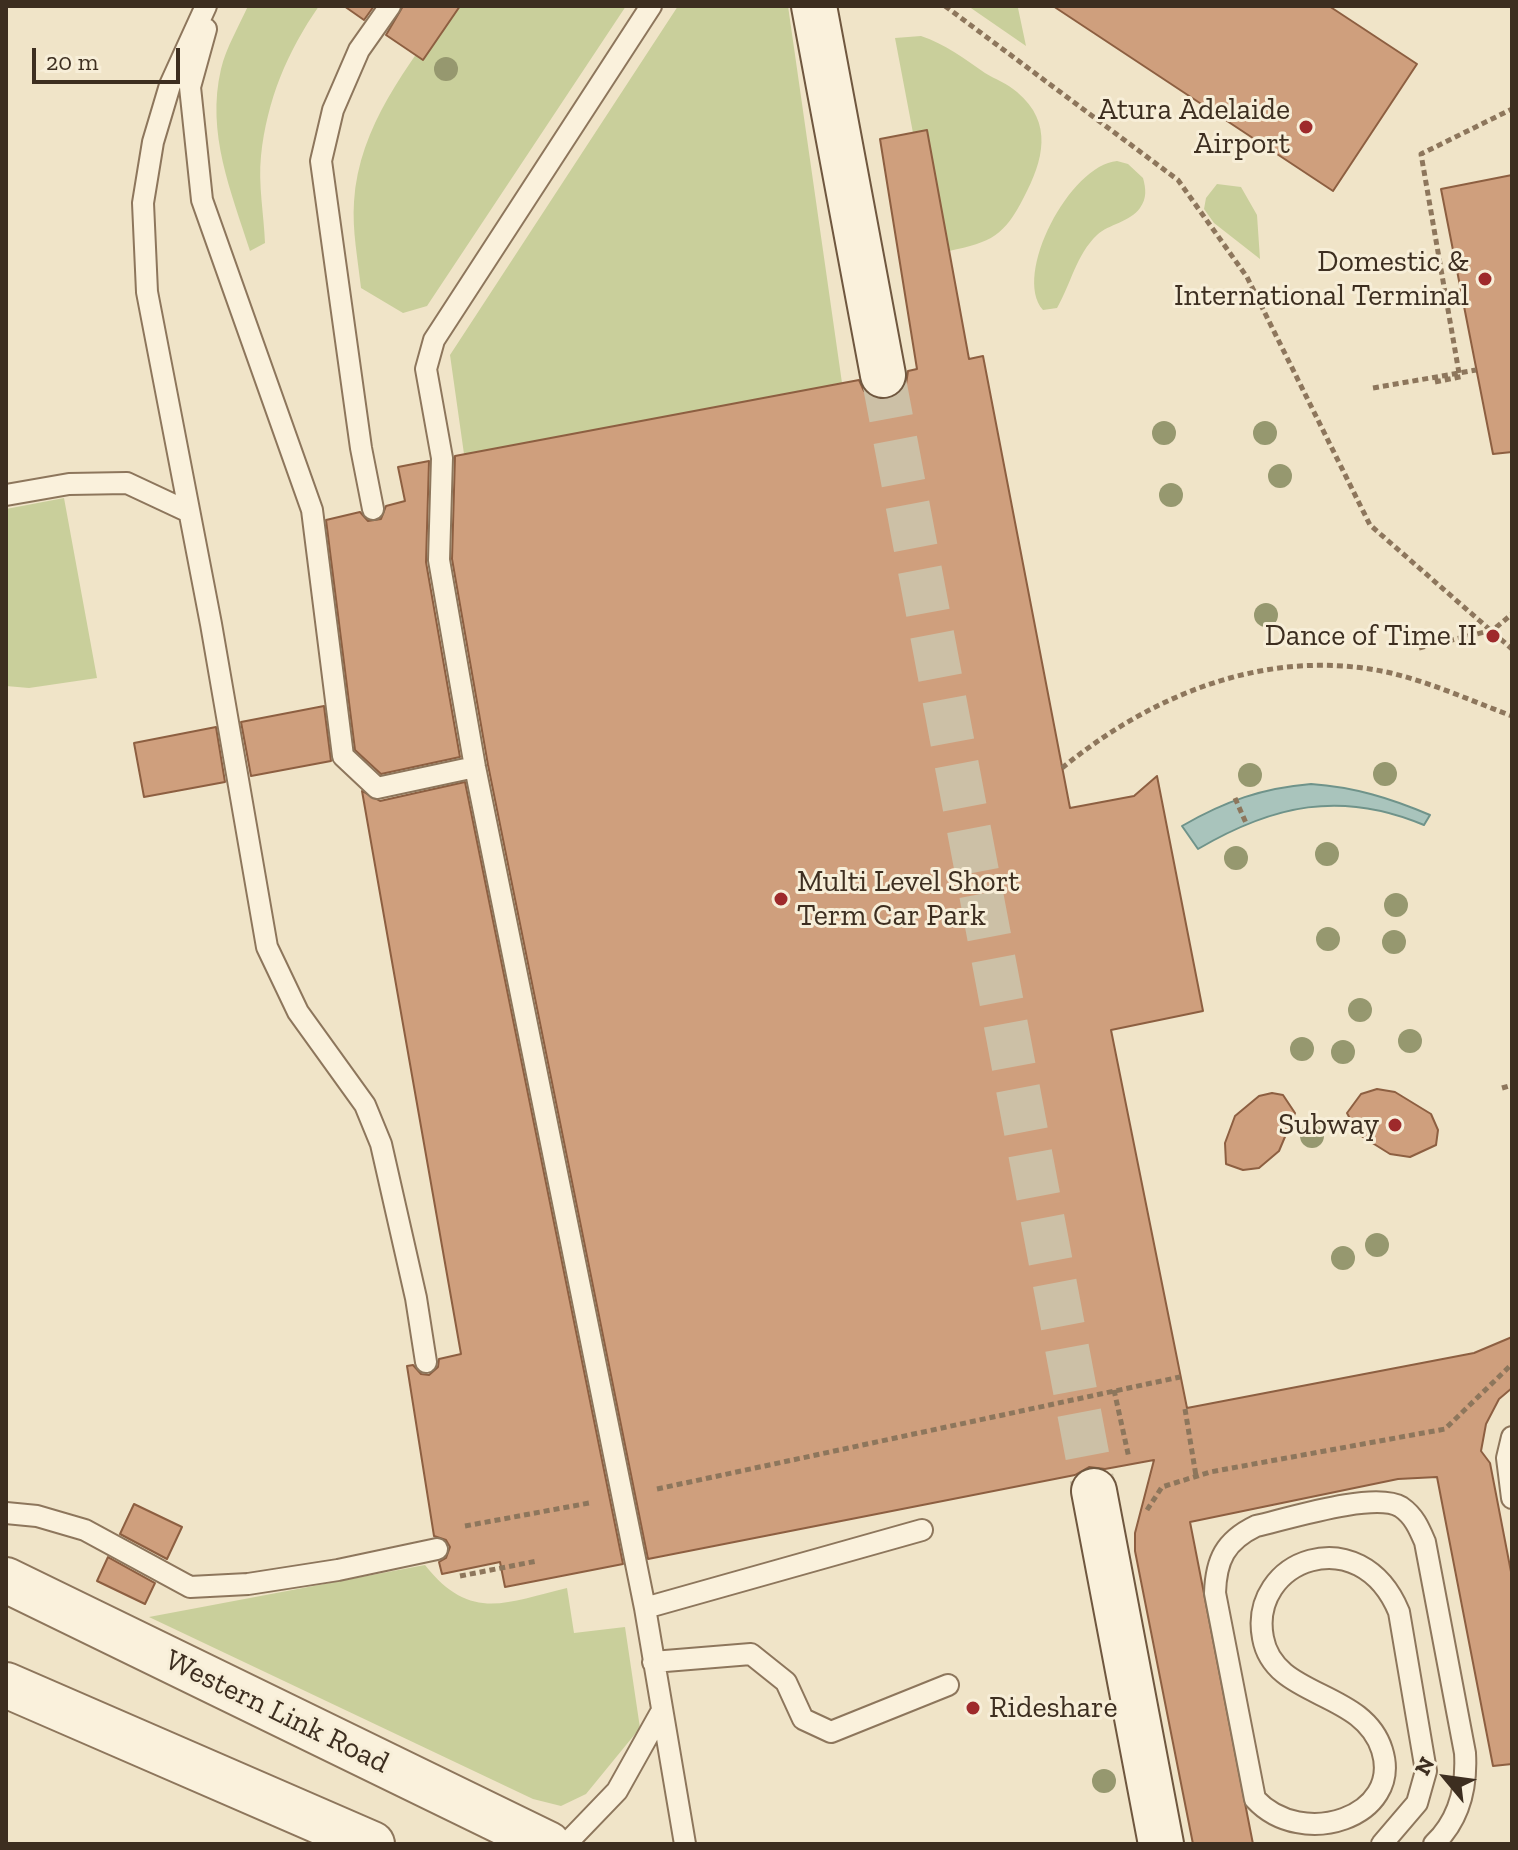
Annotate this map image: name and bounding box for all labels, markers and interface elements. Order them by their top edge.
scale bar [36,32,184,82]
text: 20 m [46,47,98,76]
place label: Atura Adelaide Airport [1098,92,1290,162]
marker: Atura Adelaide Airport [1297,118,1315,136]
place label: Domestic & International Terminal [1174,244,1469,314]
marker: Domestic & International Terminal [1476,270,1494,288]
place label: Dance of Time II [1265,618,1477,654]
marker: Dance of Time II [1484,627,1502,645]
place label: Multi Level Short Term Car Park [797,864,1019,934]
marker: Multi Level Short Term Car Park [772,890,790,908]
place label: Subway [1278,1107,1379,1143]
marker: Subway [1386,1116,1404,1134]
street label: Western Link Road [159,1642,395,1782]
place label: Rideshare [989,1690,1118,1726]
marker: Rideshare [964,1699,982,1717]
north arrow [1406,1738,1486,1818]
text: N [1409,1752,1440,1780]

